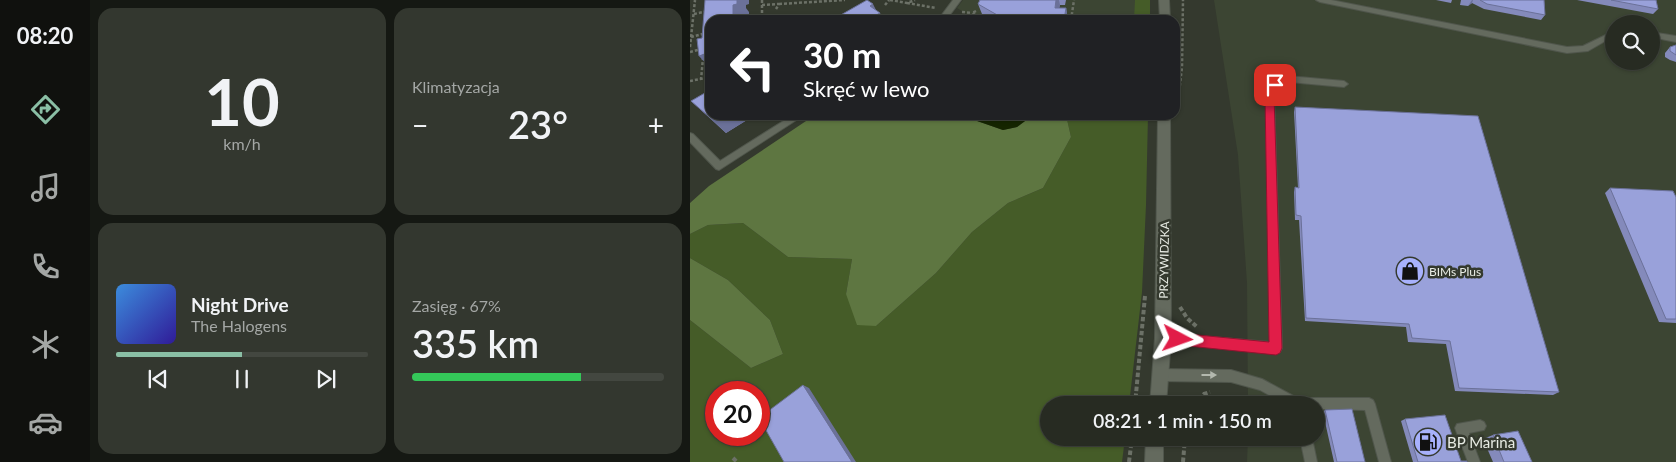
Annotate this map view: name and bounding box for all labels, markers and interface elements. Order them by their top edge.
map controls [1605,15,1660,70]
button: search [1605,15,1660,70]
text: 08:20 [17,22,73,49]
text: 30 m [803,33,881,75]
icon: left [720,35,785,100]
text: 10 [204,62,280,140]
pin [1254,64,1296,106]
icon: arrive [1261,71,1289,99]
text: Skręć w lewo [803,75,930,102]
text: Klimatyzacja [412,77,500,96]
icon: directions [28,92,63,127]
text: 23° [508,101,568,147]
text: − [412,108,428,142]
text: + [648,108,664,142]
text: km/h [223,134,261,153]
icon: music [28,170,63,205]
street label: PRZYWIDZKA [1156,220,1172,299]
icon: phone [28,249,63,284]
shop icon: BIMs Plus [1395,256,1425,286]
place label: BIMs Plus [1429,264,1481,279]
text: Night Drive [191,293,289,316]
text: Zasięg · 67% [412,296,501,315]
position arrow [1151,312,1203,364]
text: The Halogens [191,316,287,335]
text: 335 km [412,320,539,366]
icon: climate [28,327,63,362]
icon: previous [144,365,172,393]
icon: pause [228,365,256,393]
icon: next [312,365,340,393]
one-way arrow [1201,372,1217,380]
speed limit sign: 20 [705,381,770,446]
icon: car [28,405,63,440]
text: 08:21 · 1 min · 150 m [1093,409,1272,432]
fuel station icon: BP Marina [1413,427,1443,457]
place label: BP Marina [1447,433,1515,451]

